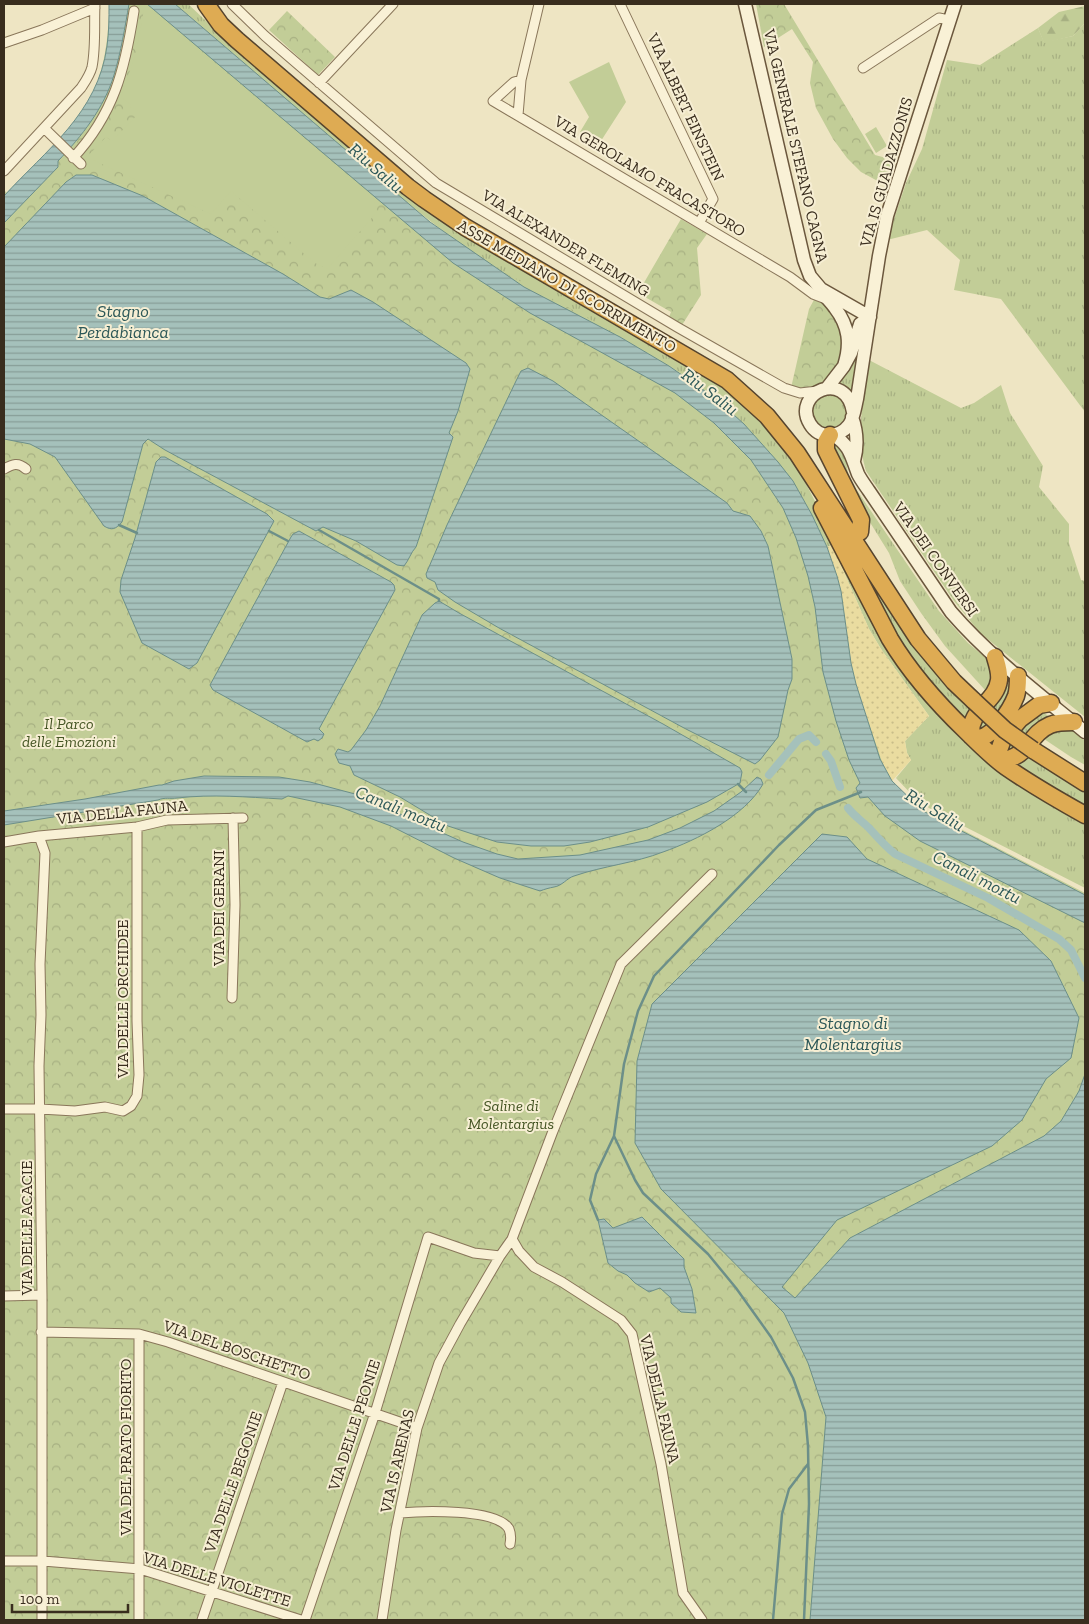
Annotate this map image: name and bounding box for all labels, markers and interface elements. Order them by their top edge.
street label: VIA GENERALE STEFANO CAGNA [760,26,832,265]
street label: VIA ALBERT EINSTEIN [643,29,729,184]
street label: VIA IS GUADAZZONIS [855,95,916,250]
street label: VIA GEROLAMO FRACASTORO [550,111,749,241]
water label: Riu Saliu [344,138,408,198]
street label: VIA ALEXANDER FLEMING [478,185,653,301]
street label: ASSE MEDIANO DI SCORRIMENTO [454,215,680,357]
water label: Stagno Perdabianca [77,300,169,343]
water label: Riu Saliu [677,363,743,421]
street label: VIA DEI CONVERSI [889,497,983,620]
park label: Il Parco delle Emozioni [22,714,116,751]
water label: Canali mortu [352,781,450,837]
water label: Riu Saliu [901,784,969,836]
street label: VIA DELLA FAUNA [55,796,189,828]
water label: Canali mortu [929,845,1025,909]
street label: VIA DEI GERANI [209,850,228,967]
street label: VIA DELLE ORCHIDEE [113,920,132,1079]
water label: Stagno di Molentargius [804,1012,902,1055]
park label: Saline di Molentargius [468,1096,554,1133]
street label: VIA DELLE ACACIE [17,1161,36,1296]
street label: VIA DEL BOSCHETTO [160,1316,313,1384]
street label: VIA DELLA FAUNA [636,1332,684,1466]
street label: VIA DELLE PEONIE [324,1357,384,1494]
street label: VIA DEL PRATO FIORITO [116,1358,135,1536]
street label: VIA IS ARENAS [376,1407,418,1516]
street label: VIA DELLE BEGONIE [200,1409,266,1556]
street label: VIA DELLE VIOLETTE [140,1547,293,1611]
scale bar [12,1582,129,1614]
text: 100 m [20,1590,59,1608]

